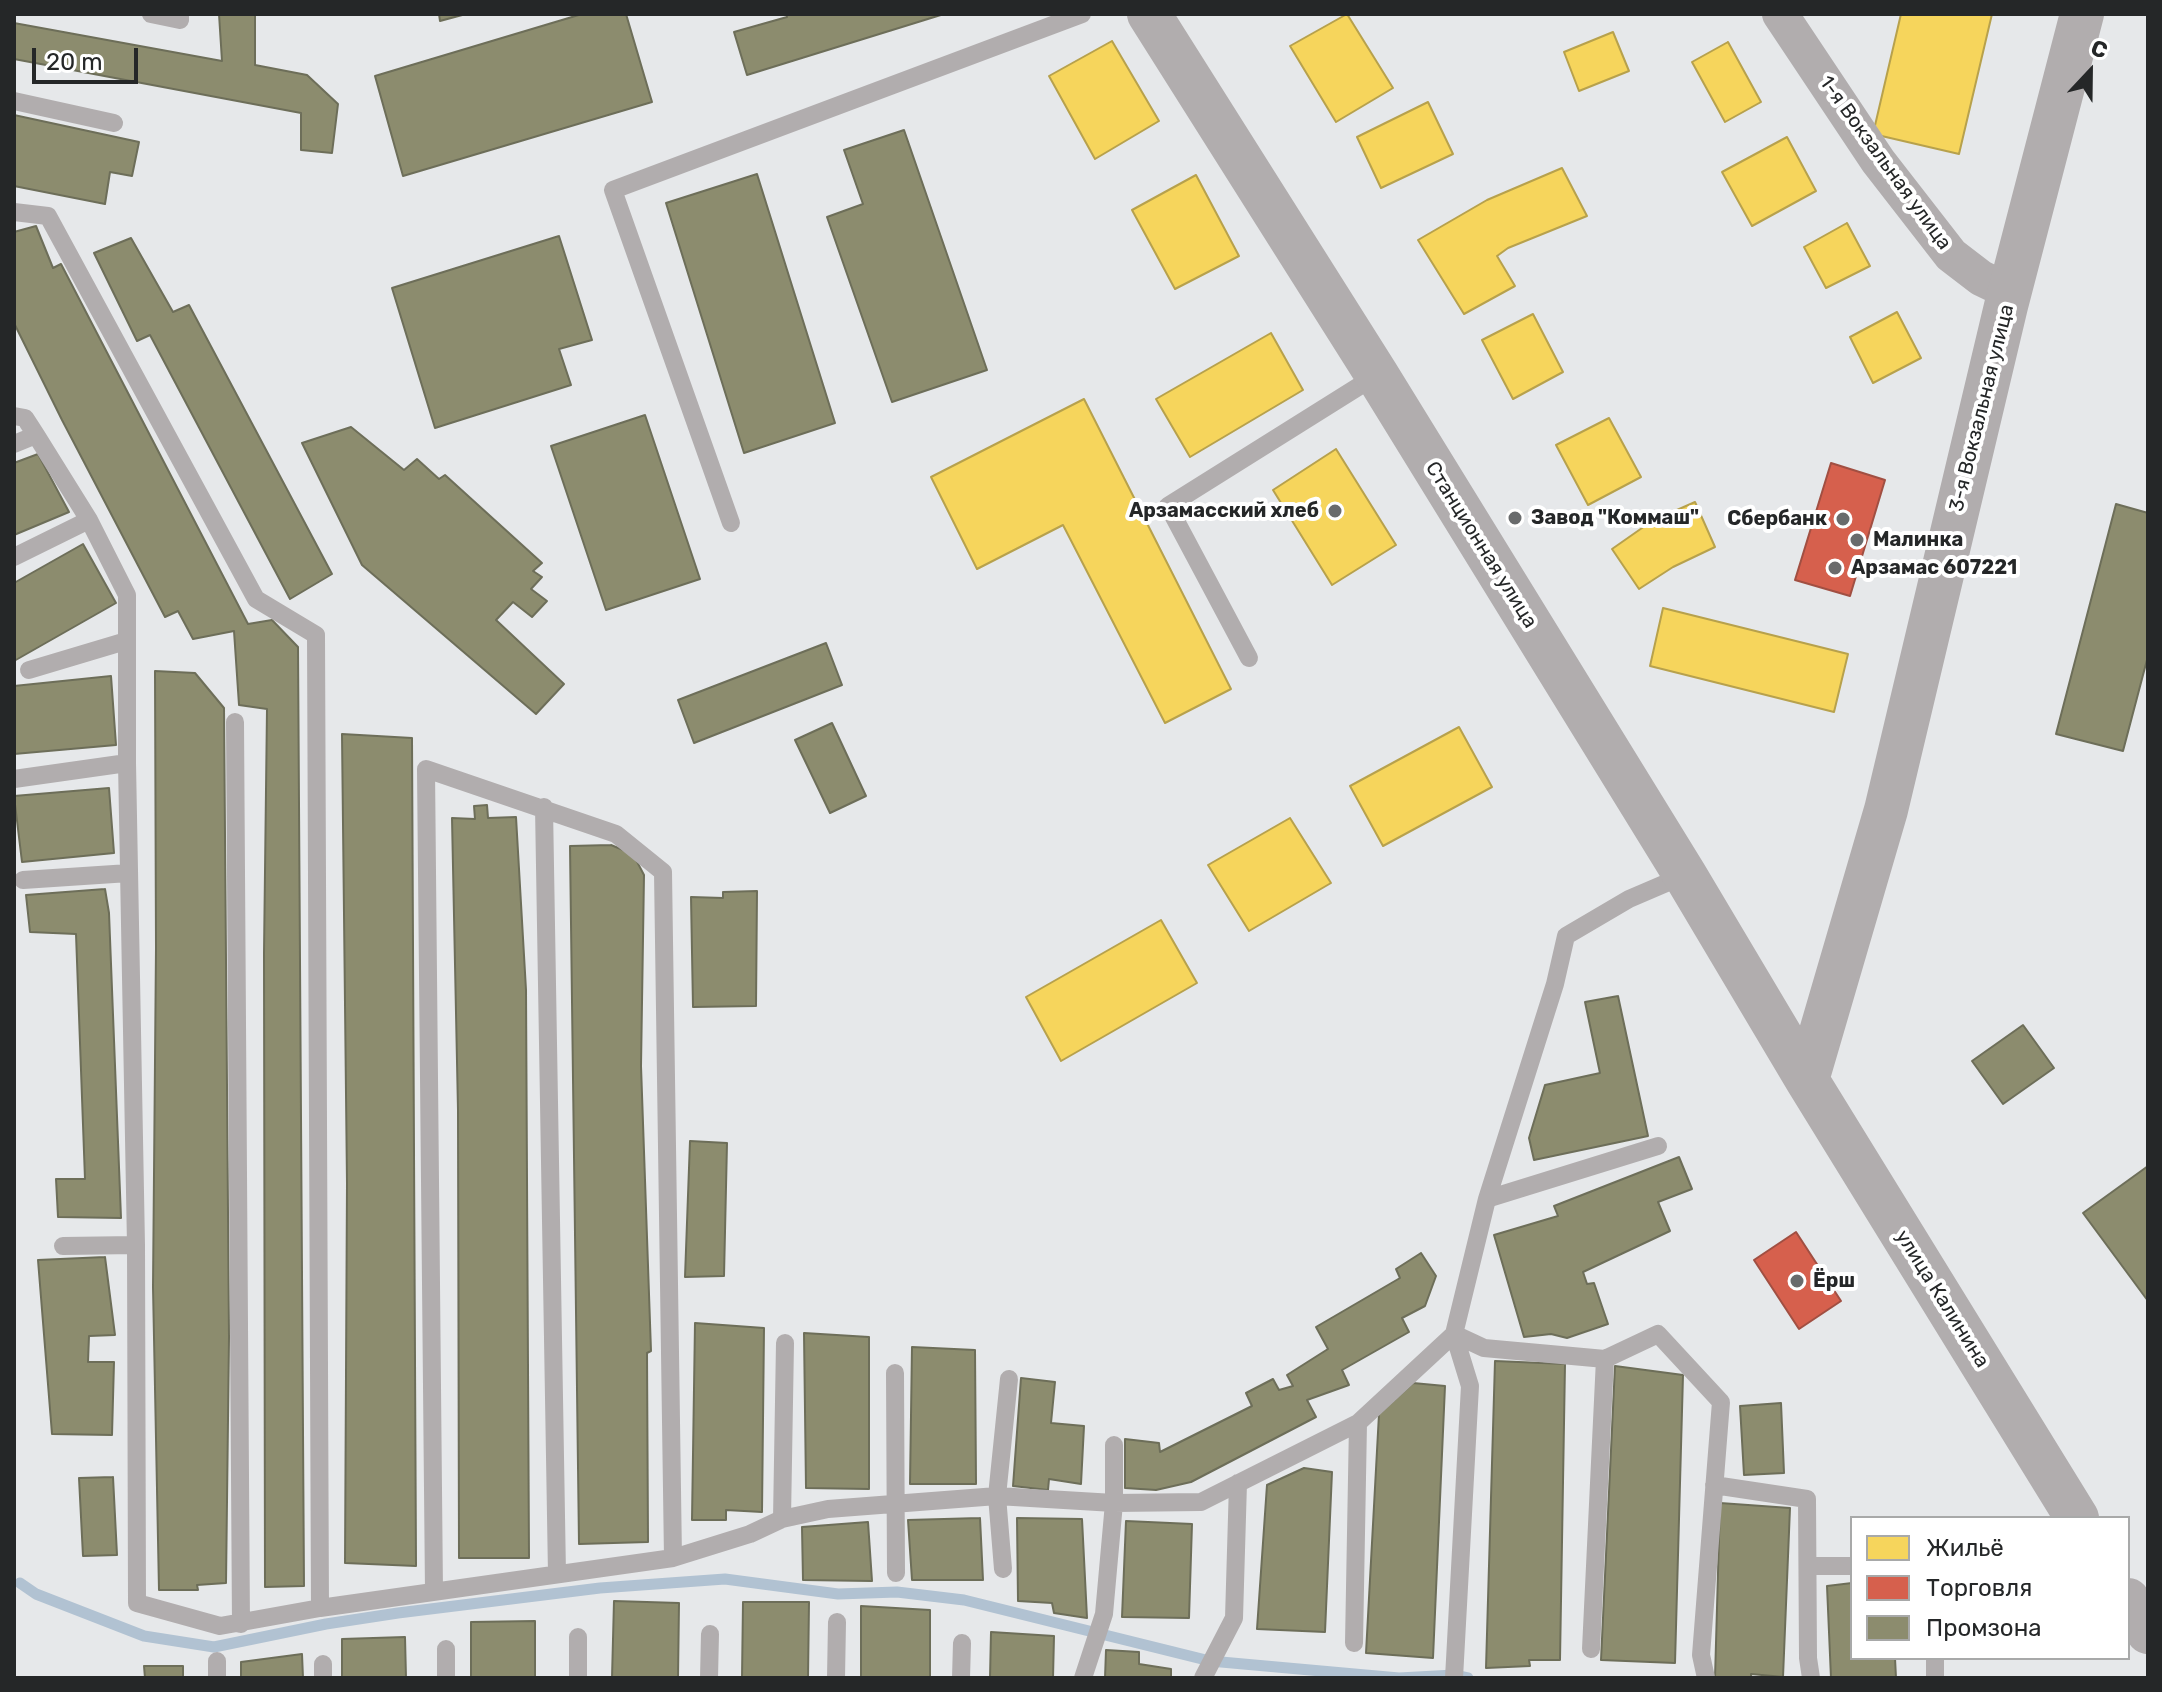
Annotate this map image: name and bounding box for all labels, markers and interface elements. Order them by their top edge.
scale bar [36,32,142,82]
north arrow [2050,32,2130,112]
text: С [2087,34,2111,65]
text: 20 m [46,48,103,76]
street label: 1-я Вокзальная улица [1814,71,1956,255]
street label: 3-я Вокзальная улица [1945,302,2019,514]
street label: Станционная улица [1420,457,1542,633]
place label: Арзамасский хлеб [1129,499,1319,523]
marker: Арзамасский хлеб [1326,502,1344,520]
place label: Завод "Коммаш" [1531,506,1699,530]
place label: Сбербанк [1727,507,1827,531]
marker: Завод "Коммаш" [1506,509,1524,527]
marker: Сбербанк [1834,510,1852,528]
place label: Малинка [1873,528,1963,552]
marker: Малинка [1848,531,1866,549]
place label: Арзамас 607221 [1851,556,2017,580]
marker: Арзамас 607221 [1826,559,1844,577]
street label: улица Калинина [1890,1226,1994,1372]
place label: Ёрш [1813,1269,1855,1293]
marker: Ёрш [1788,1272,1806,1290]
legend [1850,1516,2130,1660]
text: Жильё [1926,1534,2004,1562]
text: Торговля [1926,1574,2032,1602]
text: Промзона [1926,1614,2042,1642]

